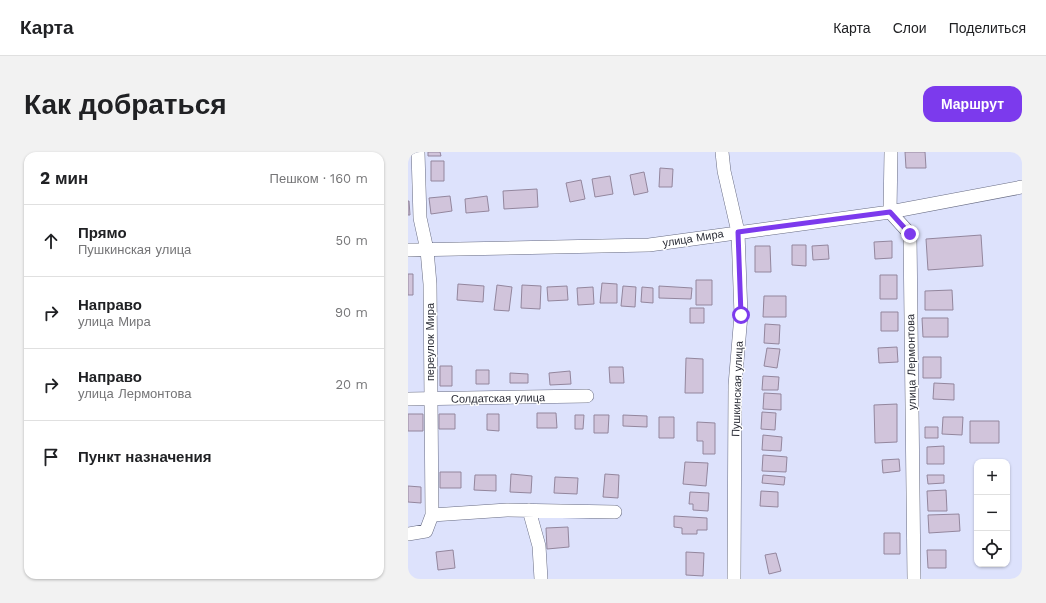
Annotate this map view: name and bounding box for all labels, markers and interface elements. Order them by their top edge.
text: Карта [20,16,74,39]
text: Карта [833,20,871,36]
text: Слои [893,20,927,36]
text: Поделиться [949,20,1026,36]
button: Маршрут [923,86,1022,122]
text: Как добраться [24,88,227,121]
text: 2 мин [40,168,88,188]
text: Пешком · 160 m [270,171,368,186]
text: Прямо [78,224,127,242]
route end [901,225,919,243]
street label: улица Мира [662,227,725,250]
icon: ahead [40,230,62,252]
text: 50 m [336,233,368,248]
text: Пушкинская улица [78,242,191,257]
text: Направо [78,296,142,314]
icon: right [40,302,62,324]
street label: переулок Мира [424,302,437,381]
text: 90 m [335,305,368,320]
route start [732,306,750,324]
street label: улица Лермонтова [904,313,919,410]
text: улица Мира [78,314,151,329]
street label: Пушкинская улица [729,340,746,437]
text: Направо [78,368,142,386]
icon: right [40,374,62,396]
text: 20 m [336,377,368,392]
text: улица Лермонтова [78,386,192,401]
street label: Солдатская улица [451,391,546,406]
icon: arrive [40,446,62,468]
text: Пункт назначения [78,448,211,466]
map controls [974,459,1010,567]
button: + [974,459,1010,495]
button: − [974,495,1010,531]
button: locate [974,531,1010,567]

